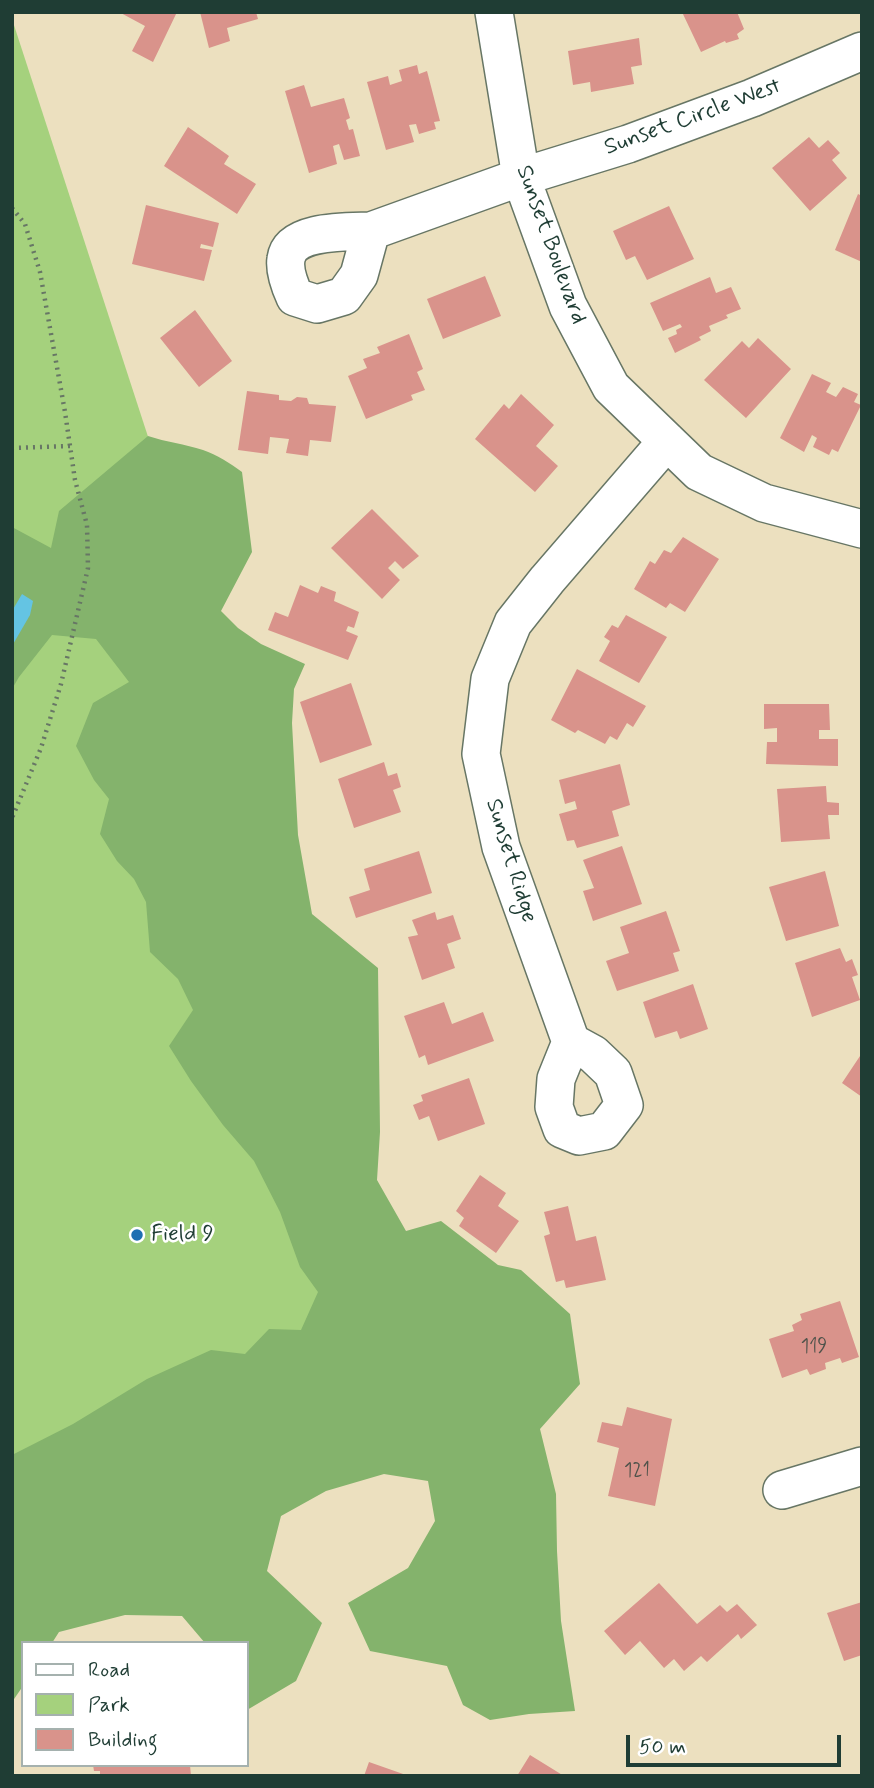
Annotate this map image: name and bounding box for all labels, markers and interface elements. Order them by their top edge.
street label: Sunset Circle West [601,73,785,163]
street label: Sunset Boulevard [508,162,592,328]
street label: Sunset Ridge [478,796,542,926]
place label: Field 9 [151,1221,214,1249]
marker: Field 9 [129,1227,145,1243]
house number: 119 [801,1337,827,1359]
house number: 121 [624,1461,650,1483]
legend [21,1641,248,1767]
text: Road [88,1656,130,1684]
text: Park [88,1691,130,1719]
scale bar [629,1722,844,1766]
text: Building [88,1726,158,1754]
text: 50 m [639,1733,686,1761]

